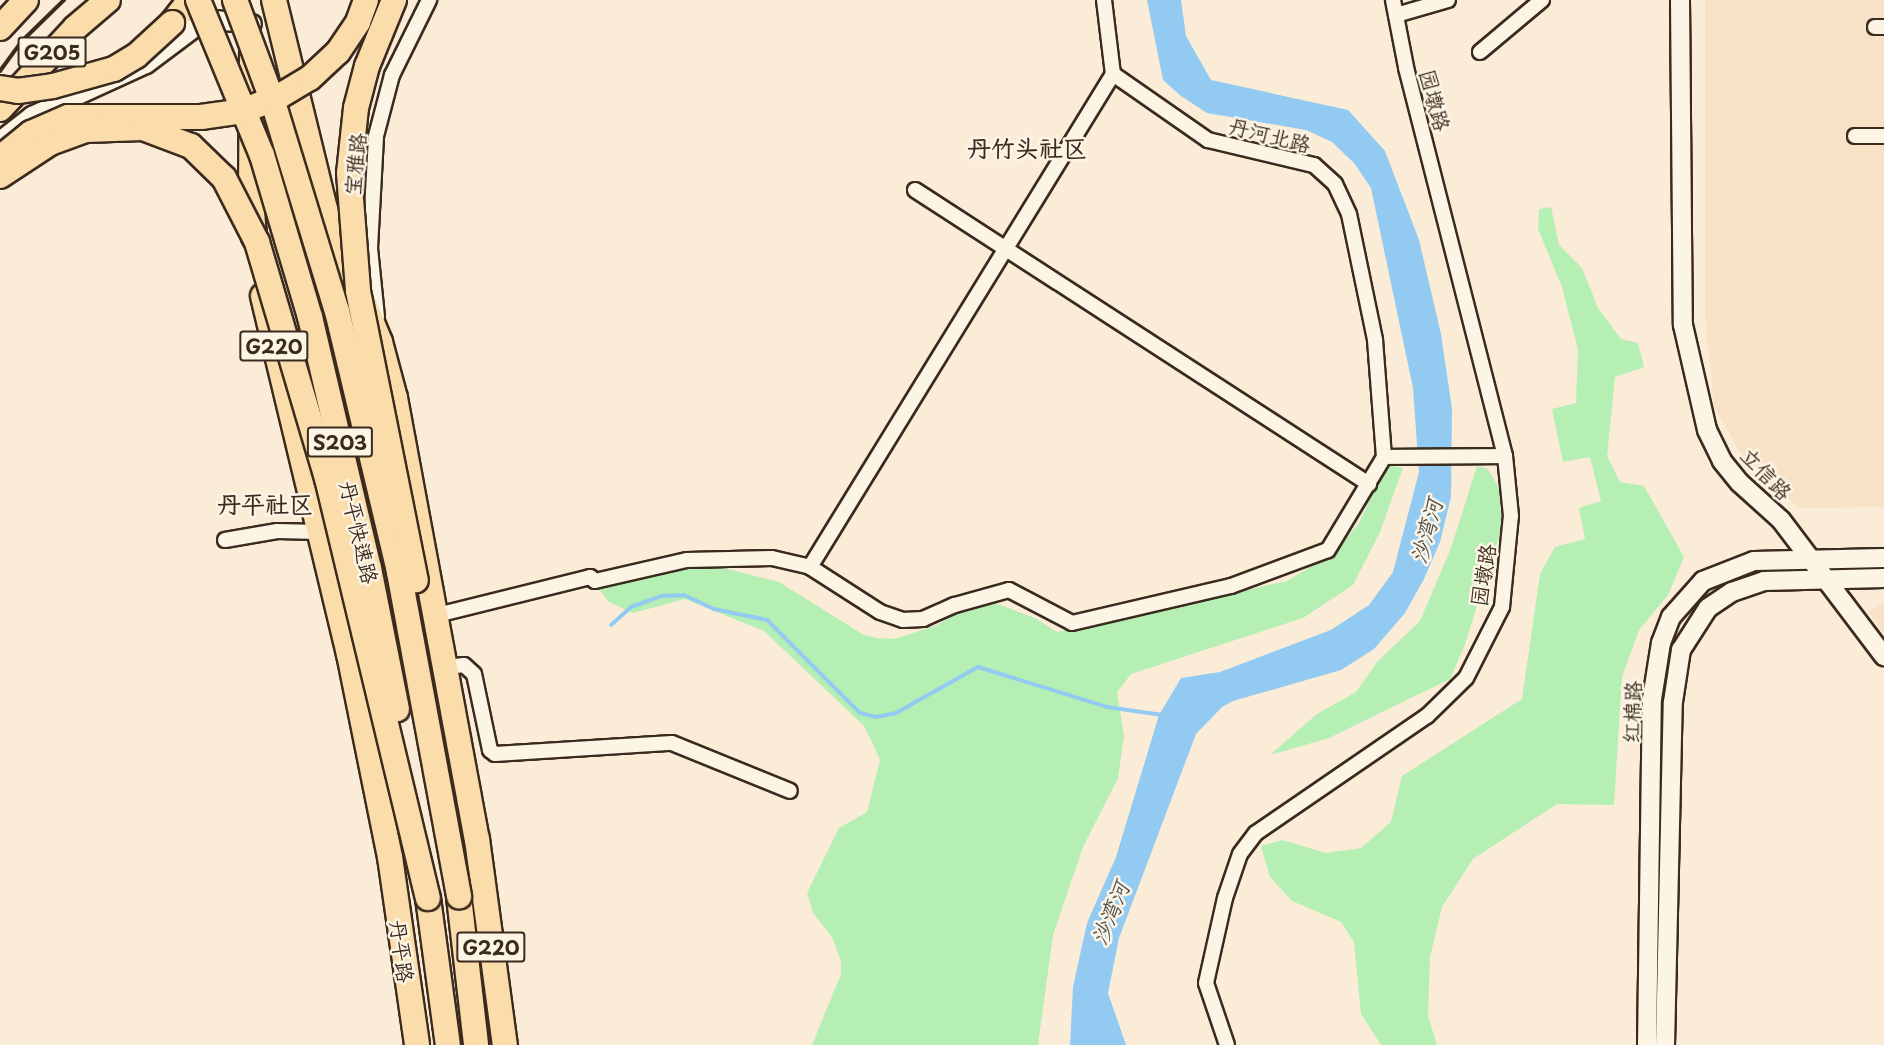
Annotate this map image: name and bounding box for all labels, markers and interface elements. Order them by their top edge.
road number: G205 [17,35,86,69]
street label: 园墩路 [1416,66,1456,134]
street label: 丹河北路 [1226,112,1314,156]
street label: 宝雅路 [338,131,370,197]
district label: 丹竹头社区 [967,134,1087,162]
road number: G220 [238,329,310,363]
road number: S203 [306,425,374,459]
street label: 立信路 [1736,442,1798,504]
street label: 丹平快速路 [336,478,384,586]
district label: 丹平社区 [217,490,313,518]
water label: 沙湾河 [1404,496,1446,566]
street label: 园墩路 [1465,542,1499,608]
street label: 红棉路 [1617,680,1645,744]
water label: 沙湾河 [1084,877,1134,949]
street label: 丹平路 [386,918,420,984]
road number: G220 [455,930,527,964]

